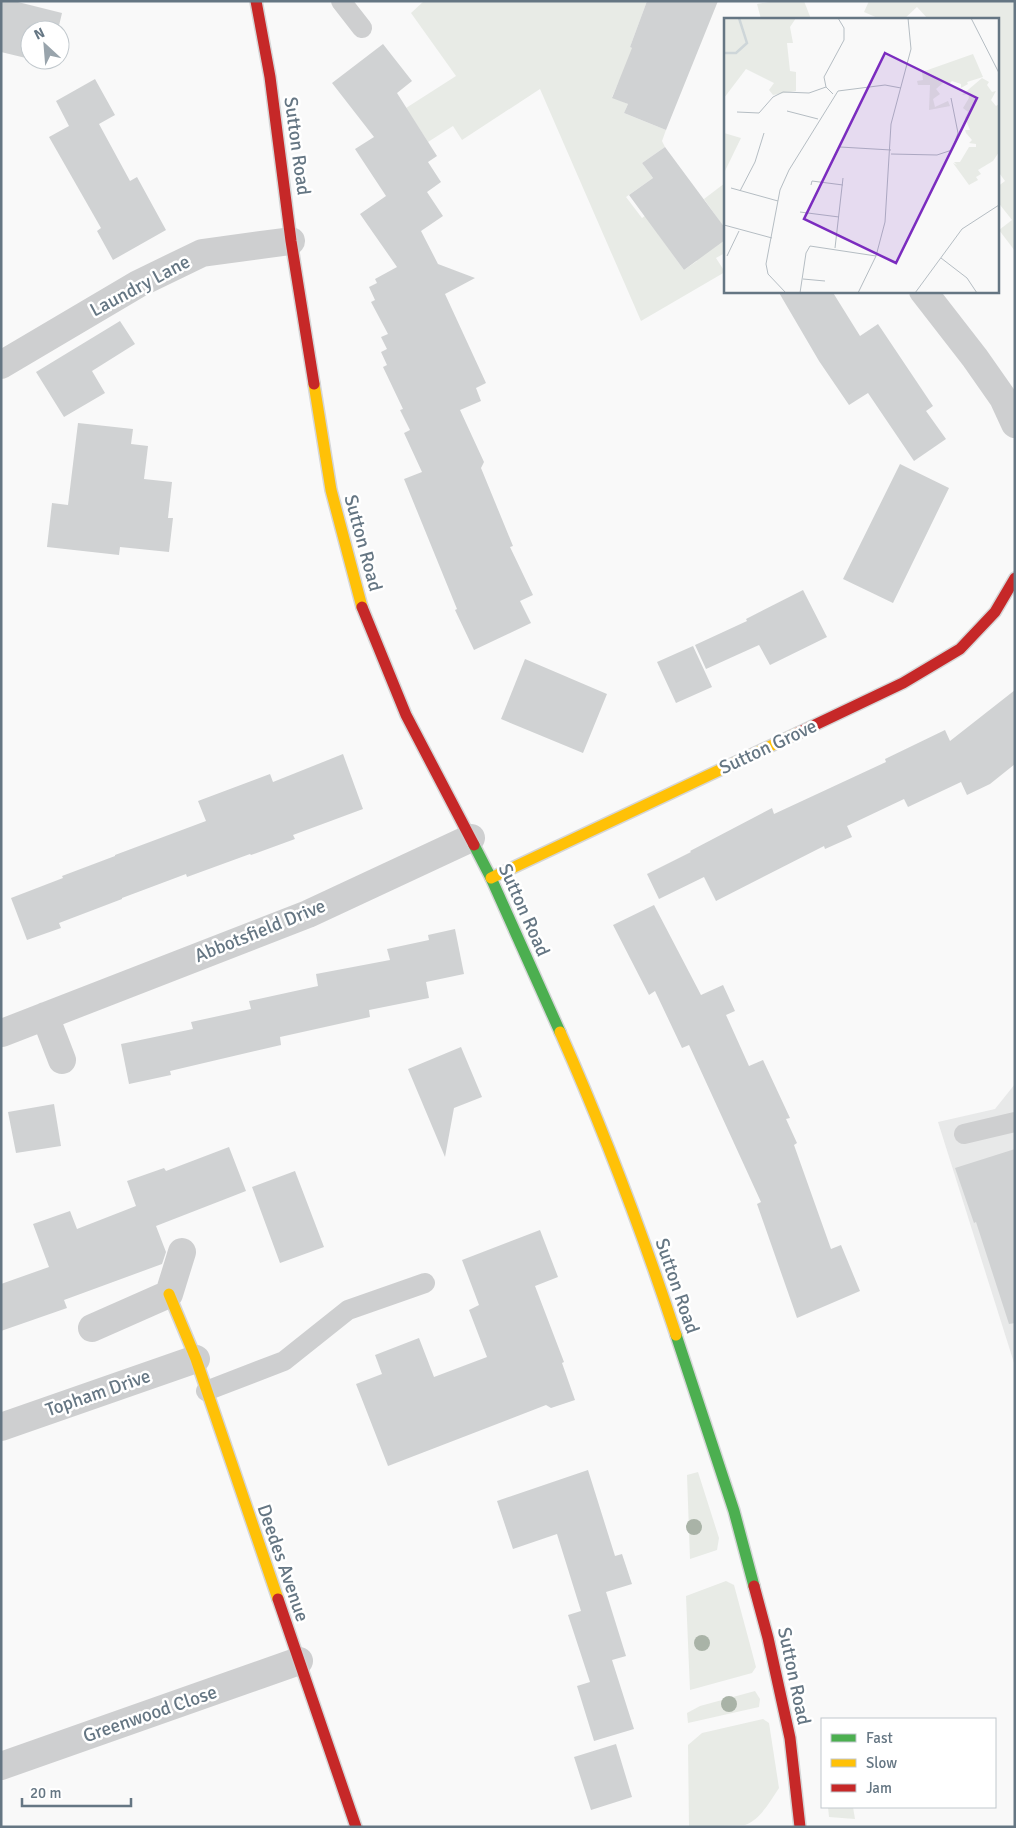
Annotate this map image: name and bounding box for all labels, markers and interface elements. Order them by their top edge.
inset map [724,18,998,292]
north arrow [20,20,70,70]
text: N [31,24,48,44]
street label: Sutton Road [278,95,316,197]
street label: Laundry Lane [86,250,194,322]
street label: Sutton Road [339,492,387,594]
street label: Sutton Grove [715,714,821,780]
street label: Sutton Road [493,860,555,960]
street label: Abbotsfield Drive [191,894,329,968]
street label: Sutton Road [650,1235,704,1337]
street label: Topham Drive [42,1364,154,1422]
street label: Deedes Avenue [252,1501,314,1625]
street label: Sutton Road [772,1625,816,1727]
street label: Greenwood Close [80,1680,220,1748]
legend [821,1718,996,1808]
text: Fast [866,1729,893,1747]
text: Slow [866,1754,897,1772]
scale bar [22,1776,131,1808]
text: Jam [866,1779,892,1797]
text: 20 m [30,1784,61,1802]

